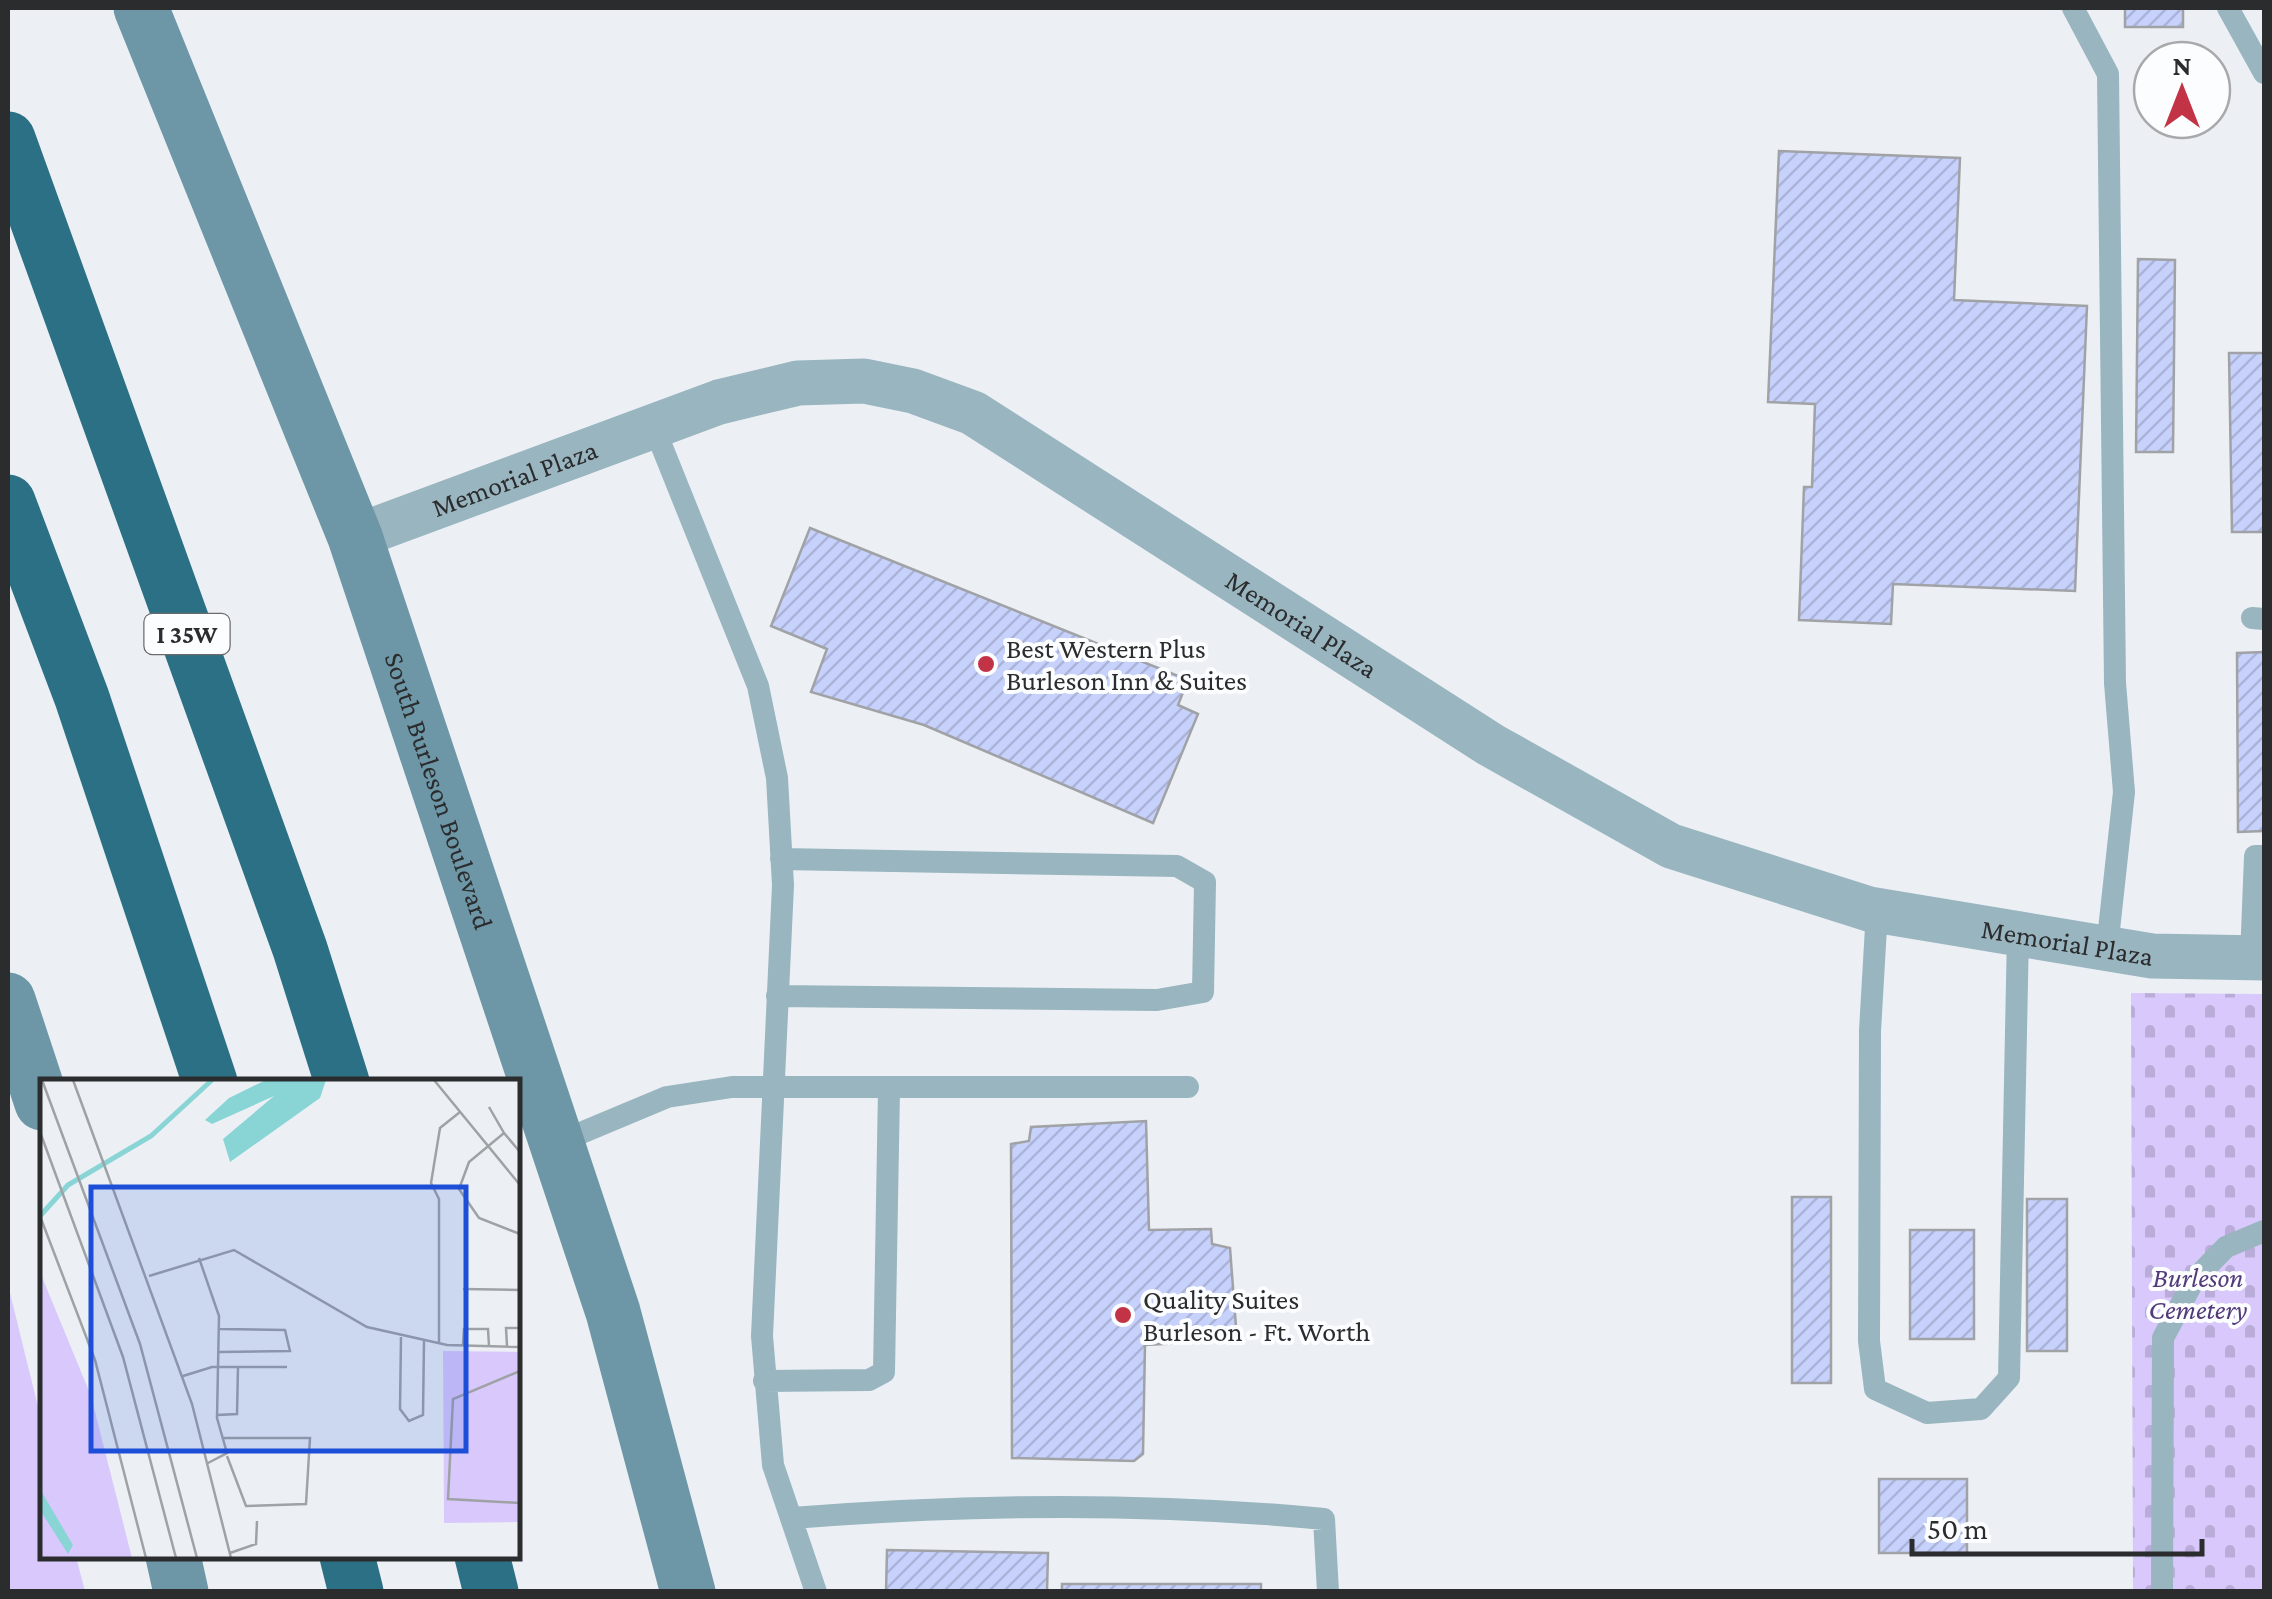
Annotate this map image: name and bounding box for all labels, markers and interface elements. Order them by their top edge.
north arrow [2132,40,2232,140]
text: N [2172,50,2192,81]
street label: Memorial Plaza [428,434,602,523]
street label: Memorial Plaza [1220,564,1383,684]
road number: I 35W [144,614,230,654]
place label: Best Western Plus Burleson Inn & Suites [1006,633,1247,696]
street label: South Burleson Boulevard [379,648,500,933]
marker: Best Western Plus Burleson Inn & Suites [975,653,997,675]
street label: Memorial Plaza [1979,913,2156,972]
inset map [40,1079,520,1559]
park label: Burleson Cemetery [2149,1262,2248,1325]
place label: Quality Suites Burleson - Ft. Worth [1143,1284,1370,1347]
marker: Quality Suites Burleson - Ft. Worth [1112,1304,1134,1326]
scale bar [1912,1494,2202,1556]
text: 50 m [1927,1512,1988,1545]

